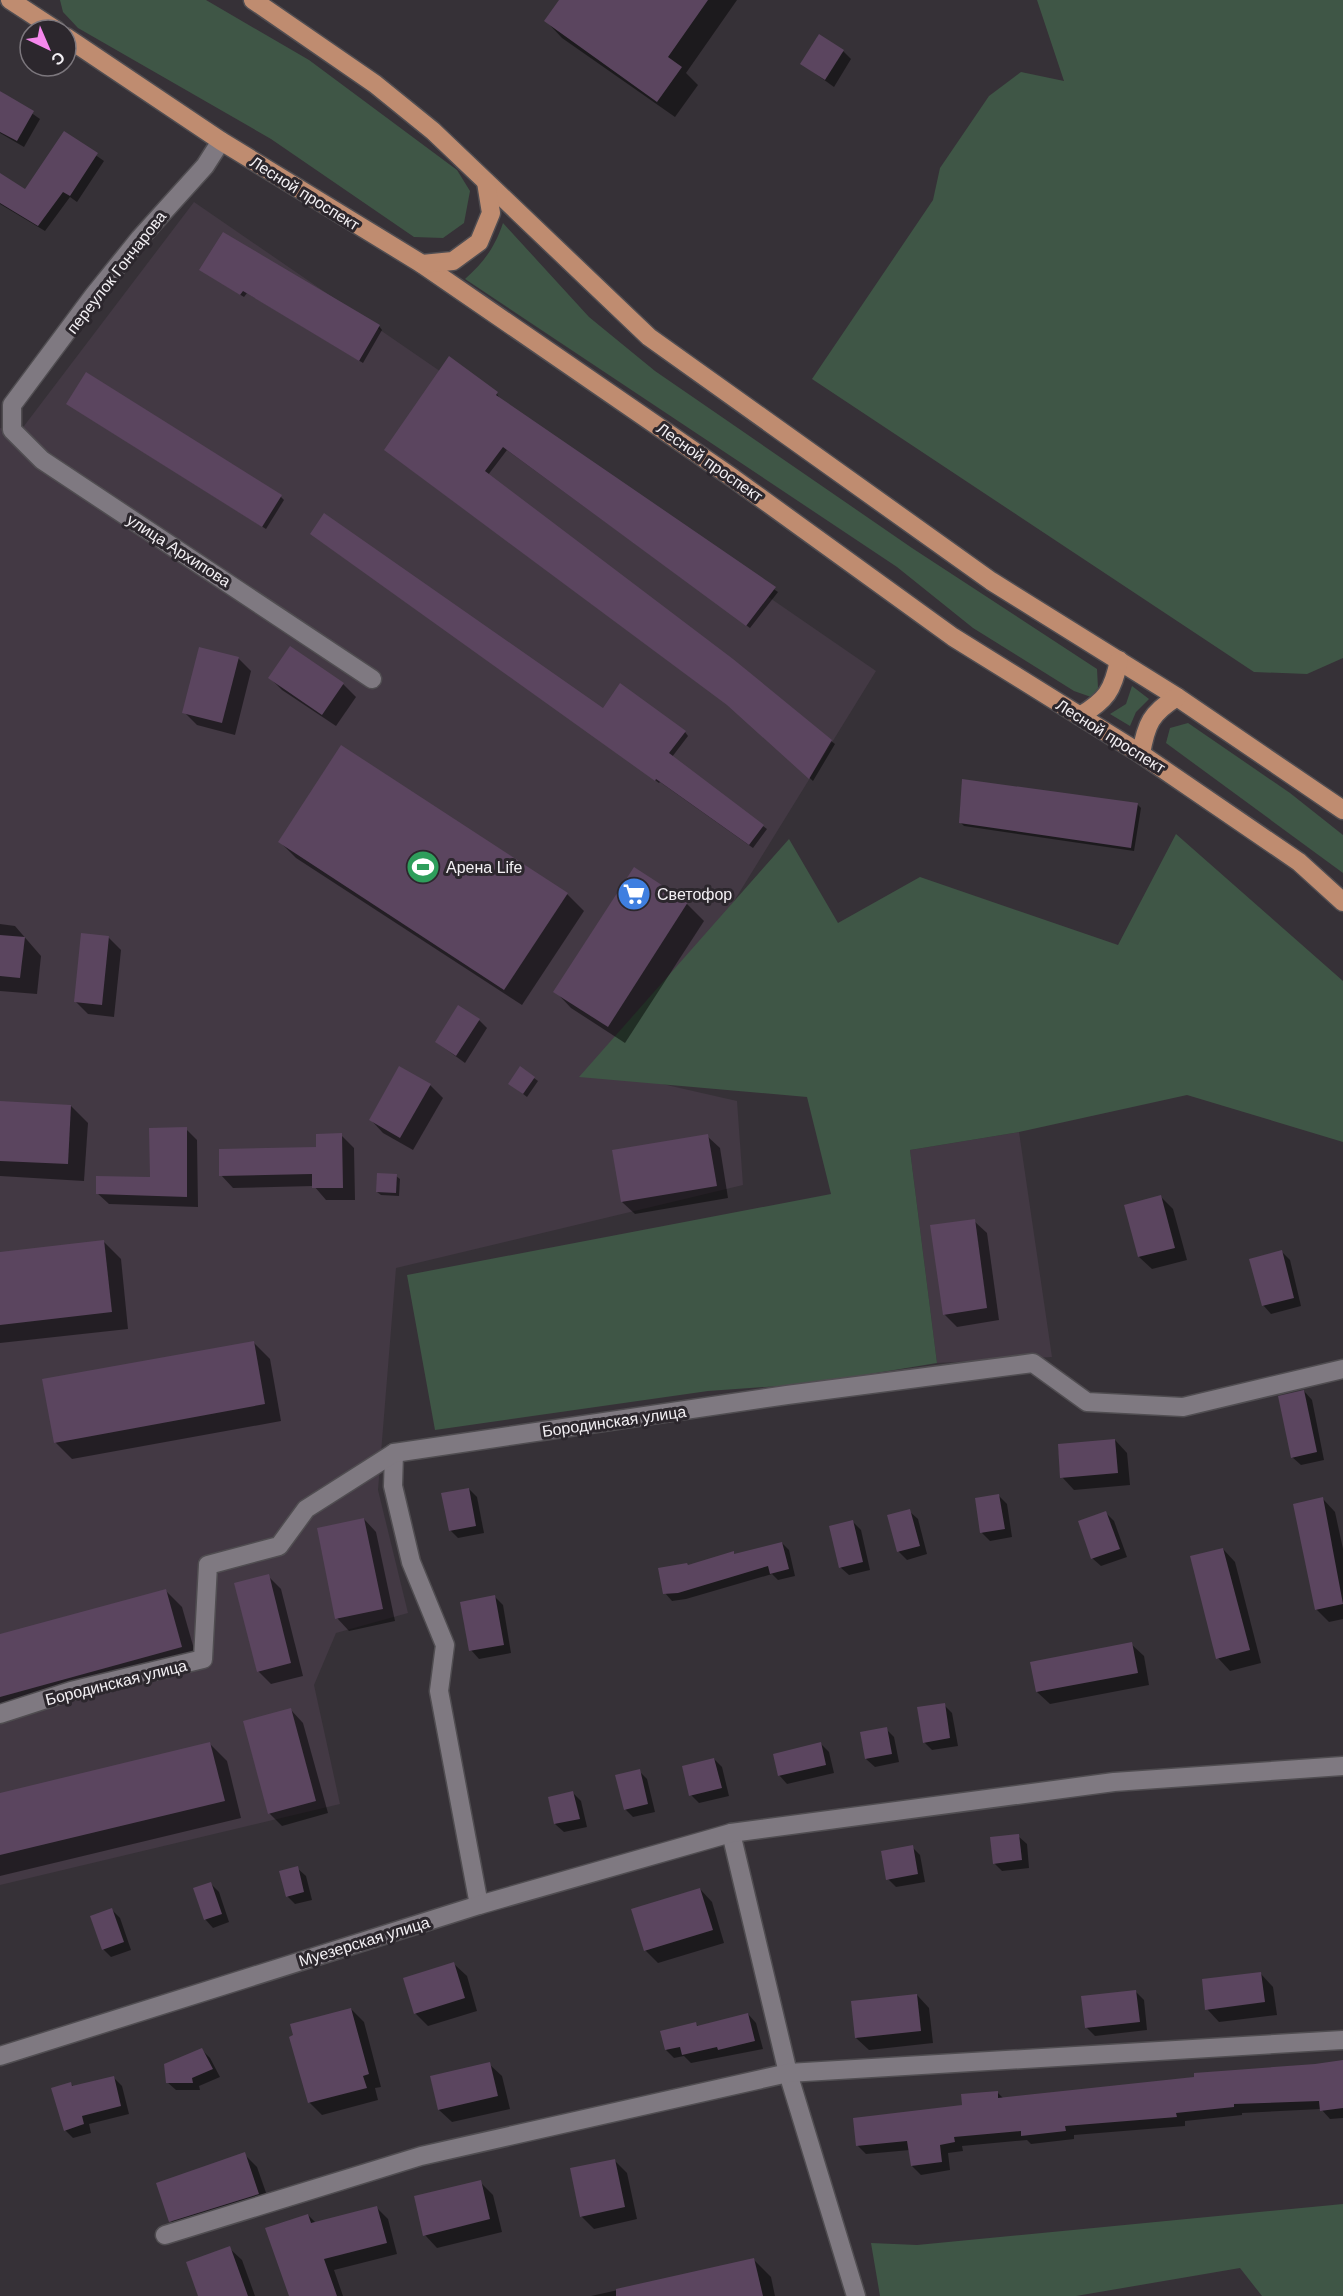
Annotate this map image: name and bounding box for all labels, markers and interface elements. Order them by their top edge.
north arrow [18,18,78,78]
text: С [48,48,68,69]
street label: Лесной проспект [247,153,363,234]
street label: переулок Гончарова [63,208,169,337]
street label: Лесной проспект [654,420,766,506]
street label: улица Архипова [124,511,234,590]
street label: Лесной проспект [1053,696,1169,777]
sports icon: Арена Life [405,849,441,885]
place label: Арена Life [446,859,523,876]
supermarket icon: Светофор [616,876,652,912]
place label: Светофор [657,886,732,903]
street label: Бородинская улица [541,1403,687,1440]
street label: Бородинская улица [44,1657,189,1708]
street label: Муезерская улица [297,1913,432,1970]

